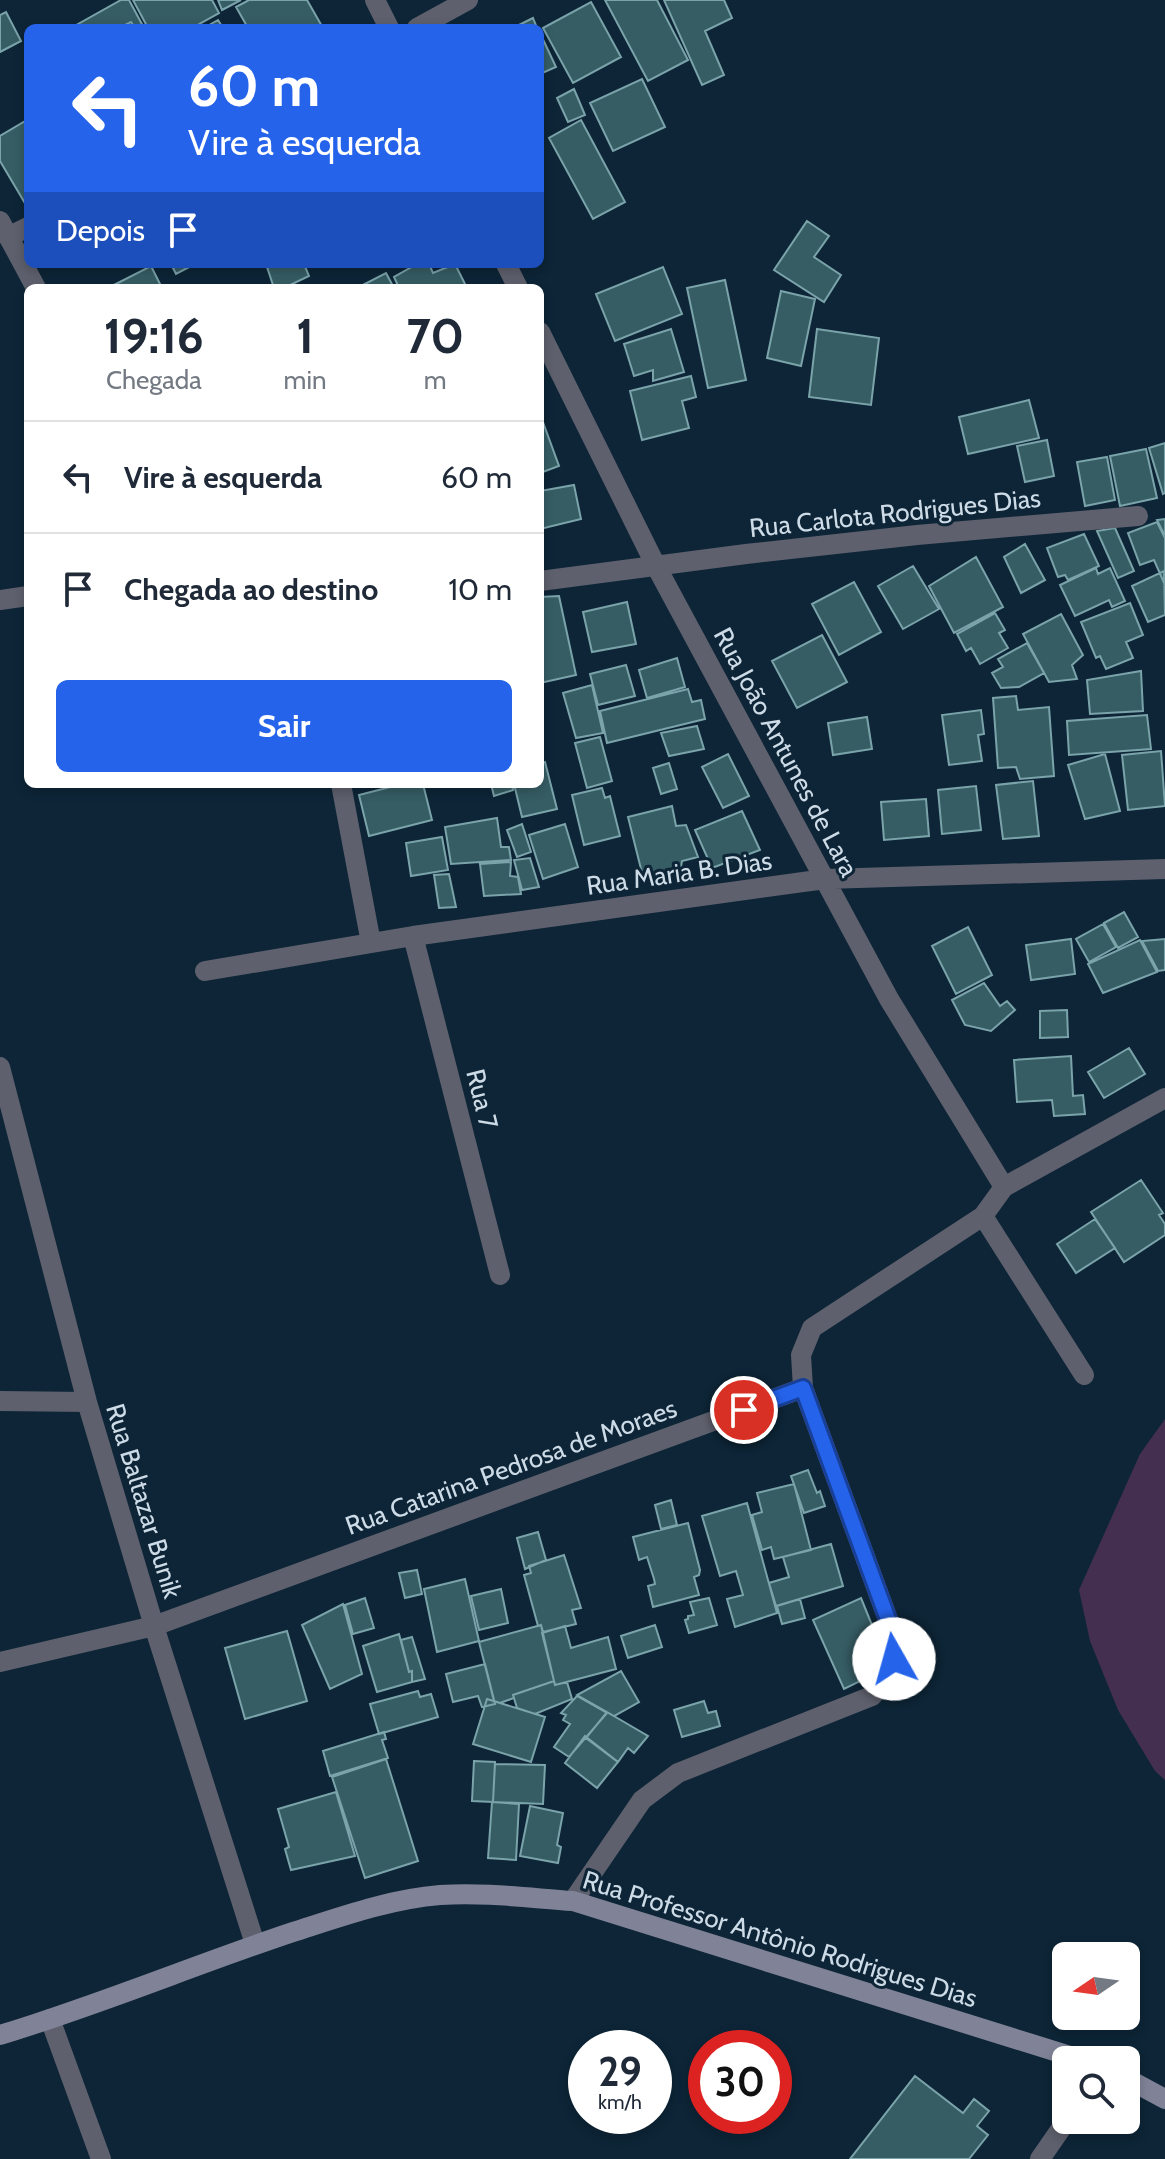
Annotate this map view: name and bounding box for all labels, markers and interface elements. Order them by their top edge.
text: 60 m [188,52,320,120]
icon: left [56,56,160,160]
text: Vire à esquerda [188,120,421,164]
icon: arrive [161,208,205,252]
text: Depois [56,212,145,249]
text: 19:16 [104,307,204,365]
text: 1 [296,307,314,365]
text: 70 [406,307,464,365]
text: Chegada [106,364,202,396]
text: min [284,364,326,396]
text: m [424,364,447,396]
icon: left [56,455,100,499]
text: Vire à esquerda [124,459,322,496]
text: 60 m [441,459,512,496]
street label: Rua Carlota Rodrigues Dias [748,482,1043,544]
icon: arrive [56,567,100,611]
text: Chegada ao destino [124,571,378,608]
text: 10 m [448,571,512,608]
street label: Rua João Antunes de Lara [707,622,865,882]
button: Sair [56,680,512,772]
street label: Rua Maria B. Dias [584,844,774,902]
street label: Rua 7 [459,1066,505,1132]
pin [710,1376,778,1444]
icon: arrive [722,1388,766,1432]
street label: Rua Catarina Pedrosa de Moraes [341,1392,681,1542]
street label: Rua Baltazar Bunik [99,1400,189,1603]
position arrow [852,1617,936,1701]
street label: Rua Professor Antônio Rodrigues Dias [579,1864,981,2014]
north arrow [1052,1942,1140,2030]
map controls [1052,1942,1140,2134]
speed limit sign: 30 [688,2030,792,2134]
button: search [1052,2046,1140,2134]
text: 29 [598,2047,642,2096]
text: km/h [598,2090,642,2114]

